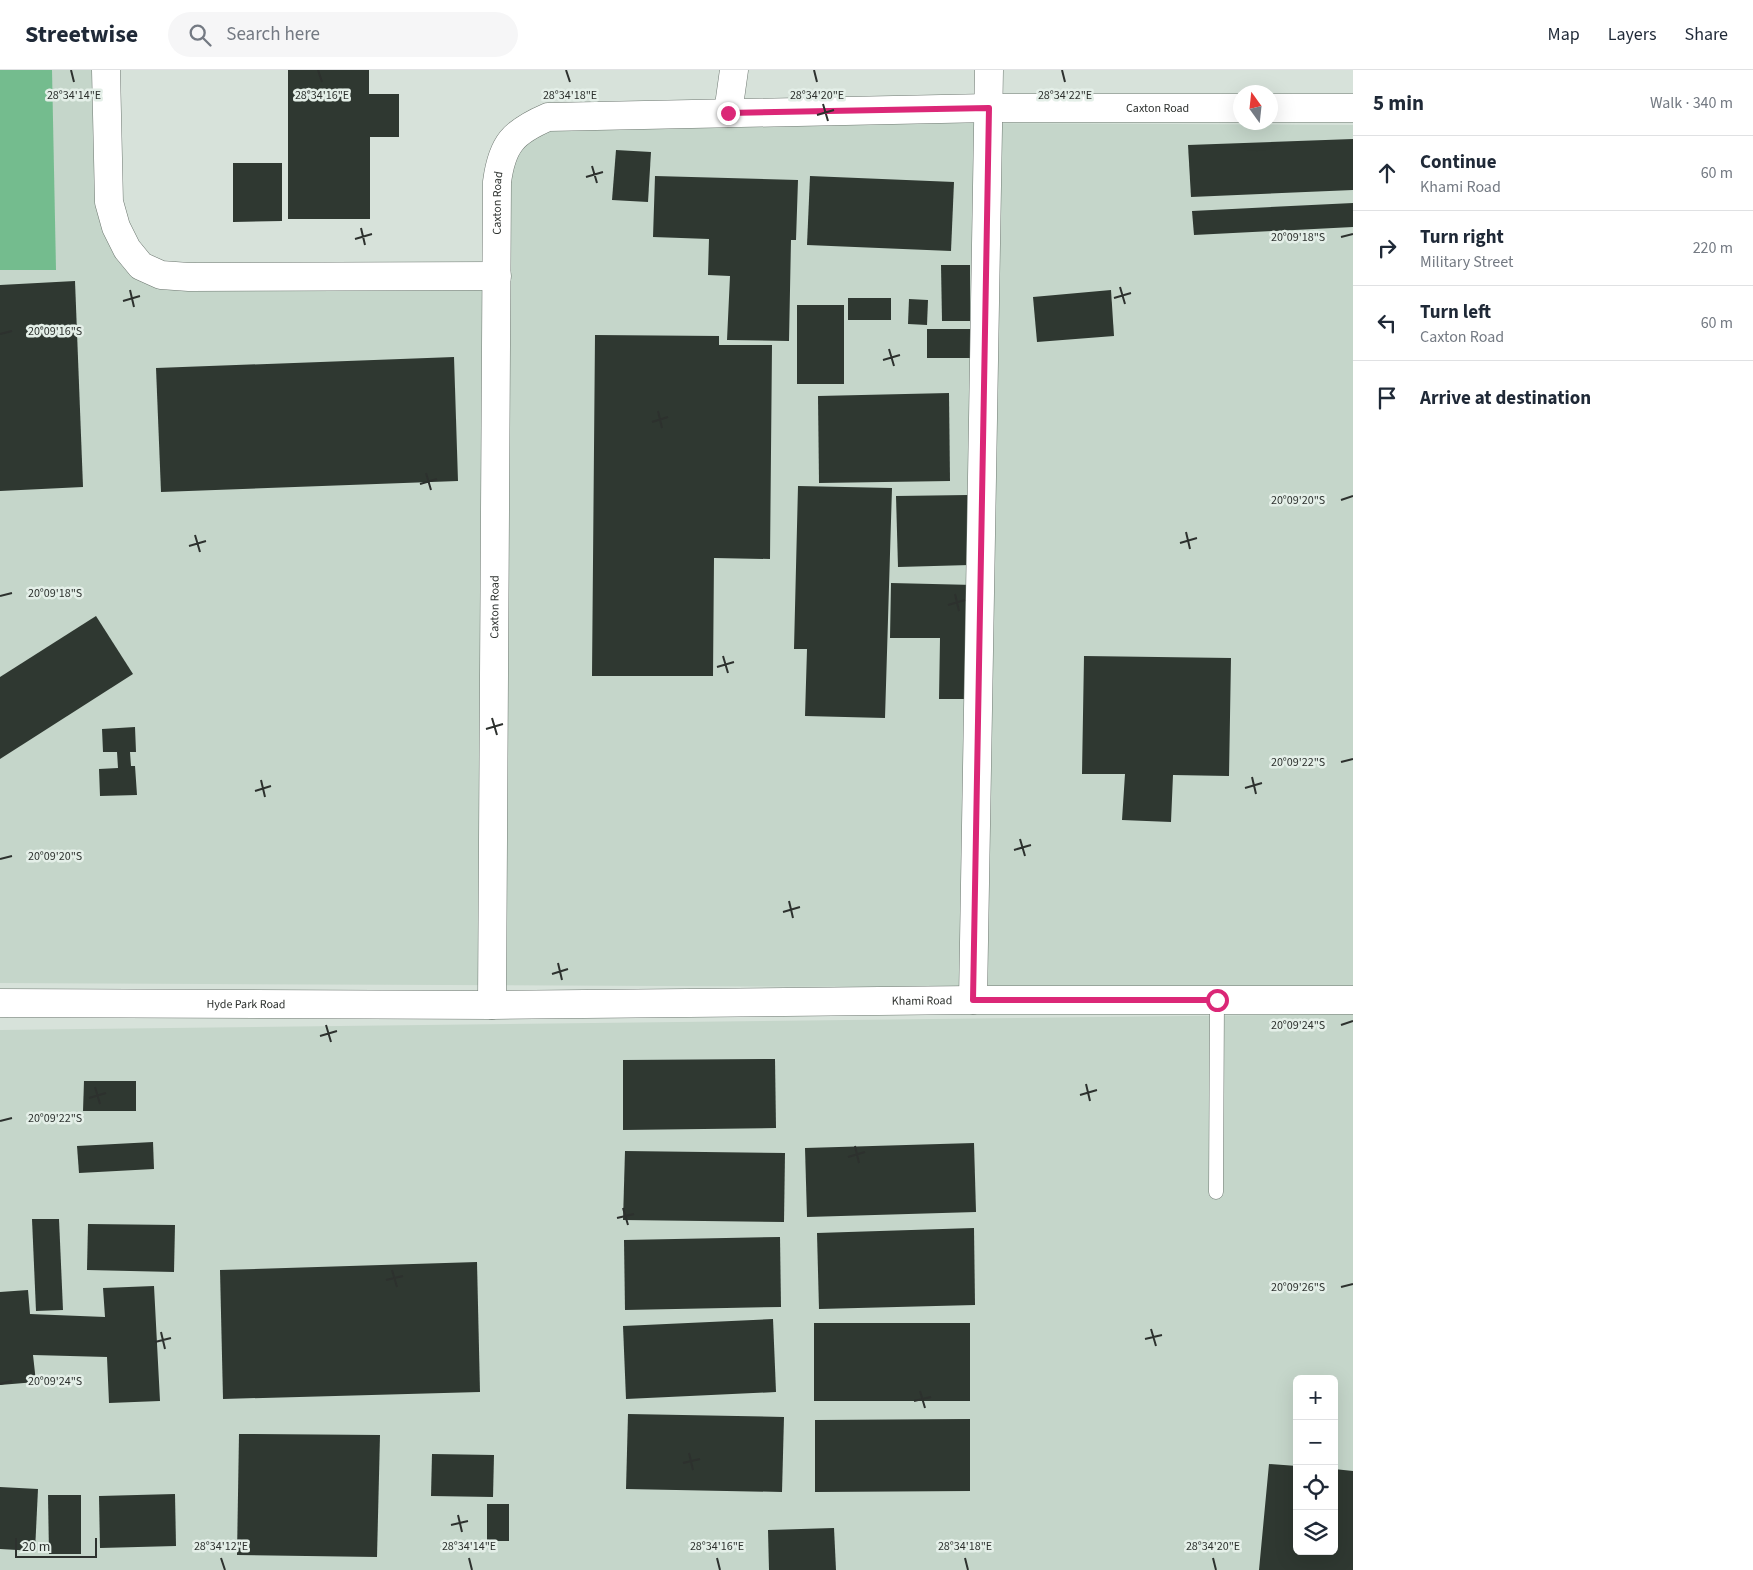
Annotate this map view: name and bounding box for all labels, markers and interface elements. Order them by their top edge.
search box [168,12,518,57]
text: Streetwise [25,17,138,52]
icon: search [186,21,214,49]
text: Search here [226,21,320,48]
text: Map [1548,22,1580,47]
text: Layers [1608,22,1657,47]
text: Share [1685,22,1728,47]
north arrow [1233,85,1278,130]
text: 28°34'14"E [47,87,101,104]
text: 28°34'16"E [295,87,349,104]
text: 28°34'18"E [543,87,597,104]
text: 28°34'20"E [790,87,844,104]
text: 28°34'22"E [1038,87,1092,104]
text: 5 min [1373,88,1424,118]
text: Walk · 340 m [1650,92,1733,114]
street label: Caxton Road [1126,100,1189,117]
route end [717,102,740,125]
text: Continue [1420,149,1497,176]
icon: ahead [1373,159,1401,187]
text: 60 m [1701,162,1733,184]
street label: Caxton Road [489,170,508,235]
text: Khami Road [1420,176,1501,198]
text: Turn right [1420,224,1504,251]
text: 20°09'18"S [1271,229,1325,246]
icon: right [1373,234,1401,262]
text: 220 m [1693,237,1733,259]
text: Military Street [1420,251,1513,273]
text: Turn left [1420,299,1491,326]
icon: left [1373,309,1401,337]
text: 60 m [1701,312,1733,334]
text: 20°09'16"S [28,323,82,340]
text: Caxton Road [1420,326,1504,348]
icon: arrive [1373,384,1401,412]
text: Arrive at destination [1420,385,1591,412]
text: 20°09'20"S [1271,492,1325,509]
street label: Caxton Road [486,575,504,639]
text: 20°09'18"S [28,585,82,602]
text: 20°09'22"S [1271,754,1325,771]
text: 20°09'20"S [28,848,82,865]
route start [1206,989,1229,1012]
street label: Khami Road [892,992,952,1010]
street label: Hyde Park Road [206,996,286,1013]
text: 20°09'24"S [1271,1017,1325,1034]
text: 20°09'22"S [28,1110,82,1127]
text: 20°09'26"S [1271,1279,1325,1296]
text: 20°09'24"S [28,1373,82,1390]
map controls [1293,1375,1338,1555]
button: + [1293,1375,1338,1420]
button: − [1293,1420,1338,1465]
button: locate [1293,1465,1338,1510]
button: layers [1293,1510,1338,1555]
scale bar [15,1535,98,1558]
text: 20 m [22,1537,50,1557]
text: 28°34'12"E [194,1538,248,1555]
text: 28°34'14"E [442,1538,496,1555]
text: 28°34'16"E [690,1538,744,1555]
text: 28°34'18"E [938,1538,992,1555]
text: 28°34'20"E [1186,1538,1240,1555]

